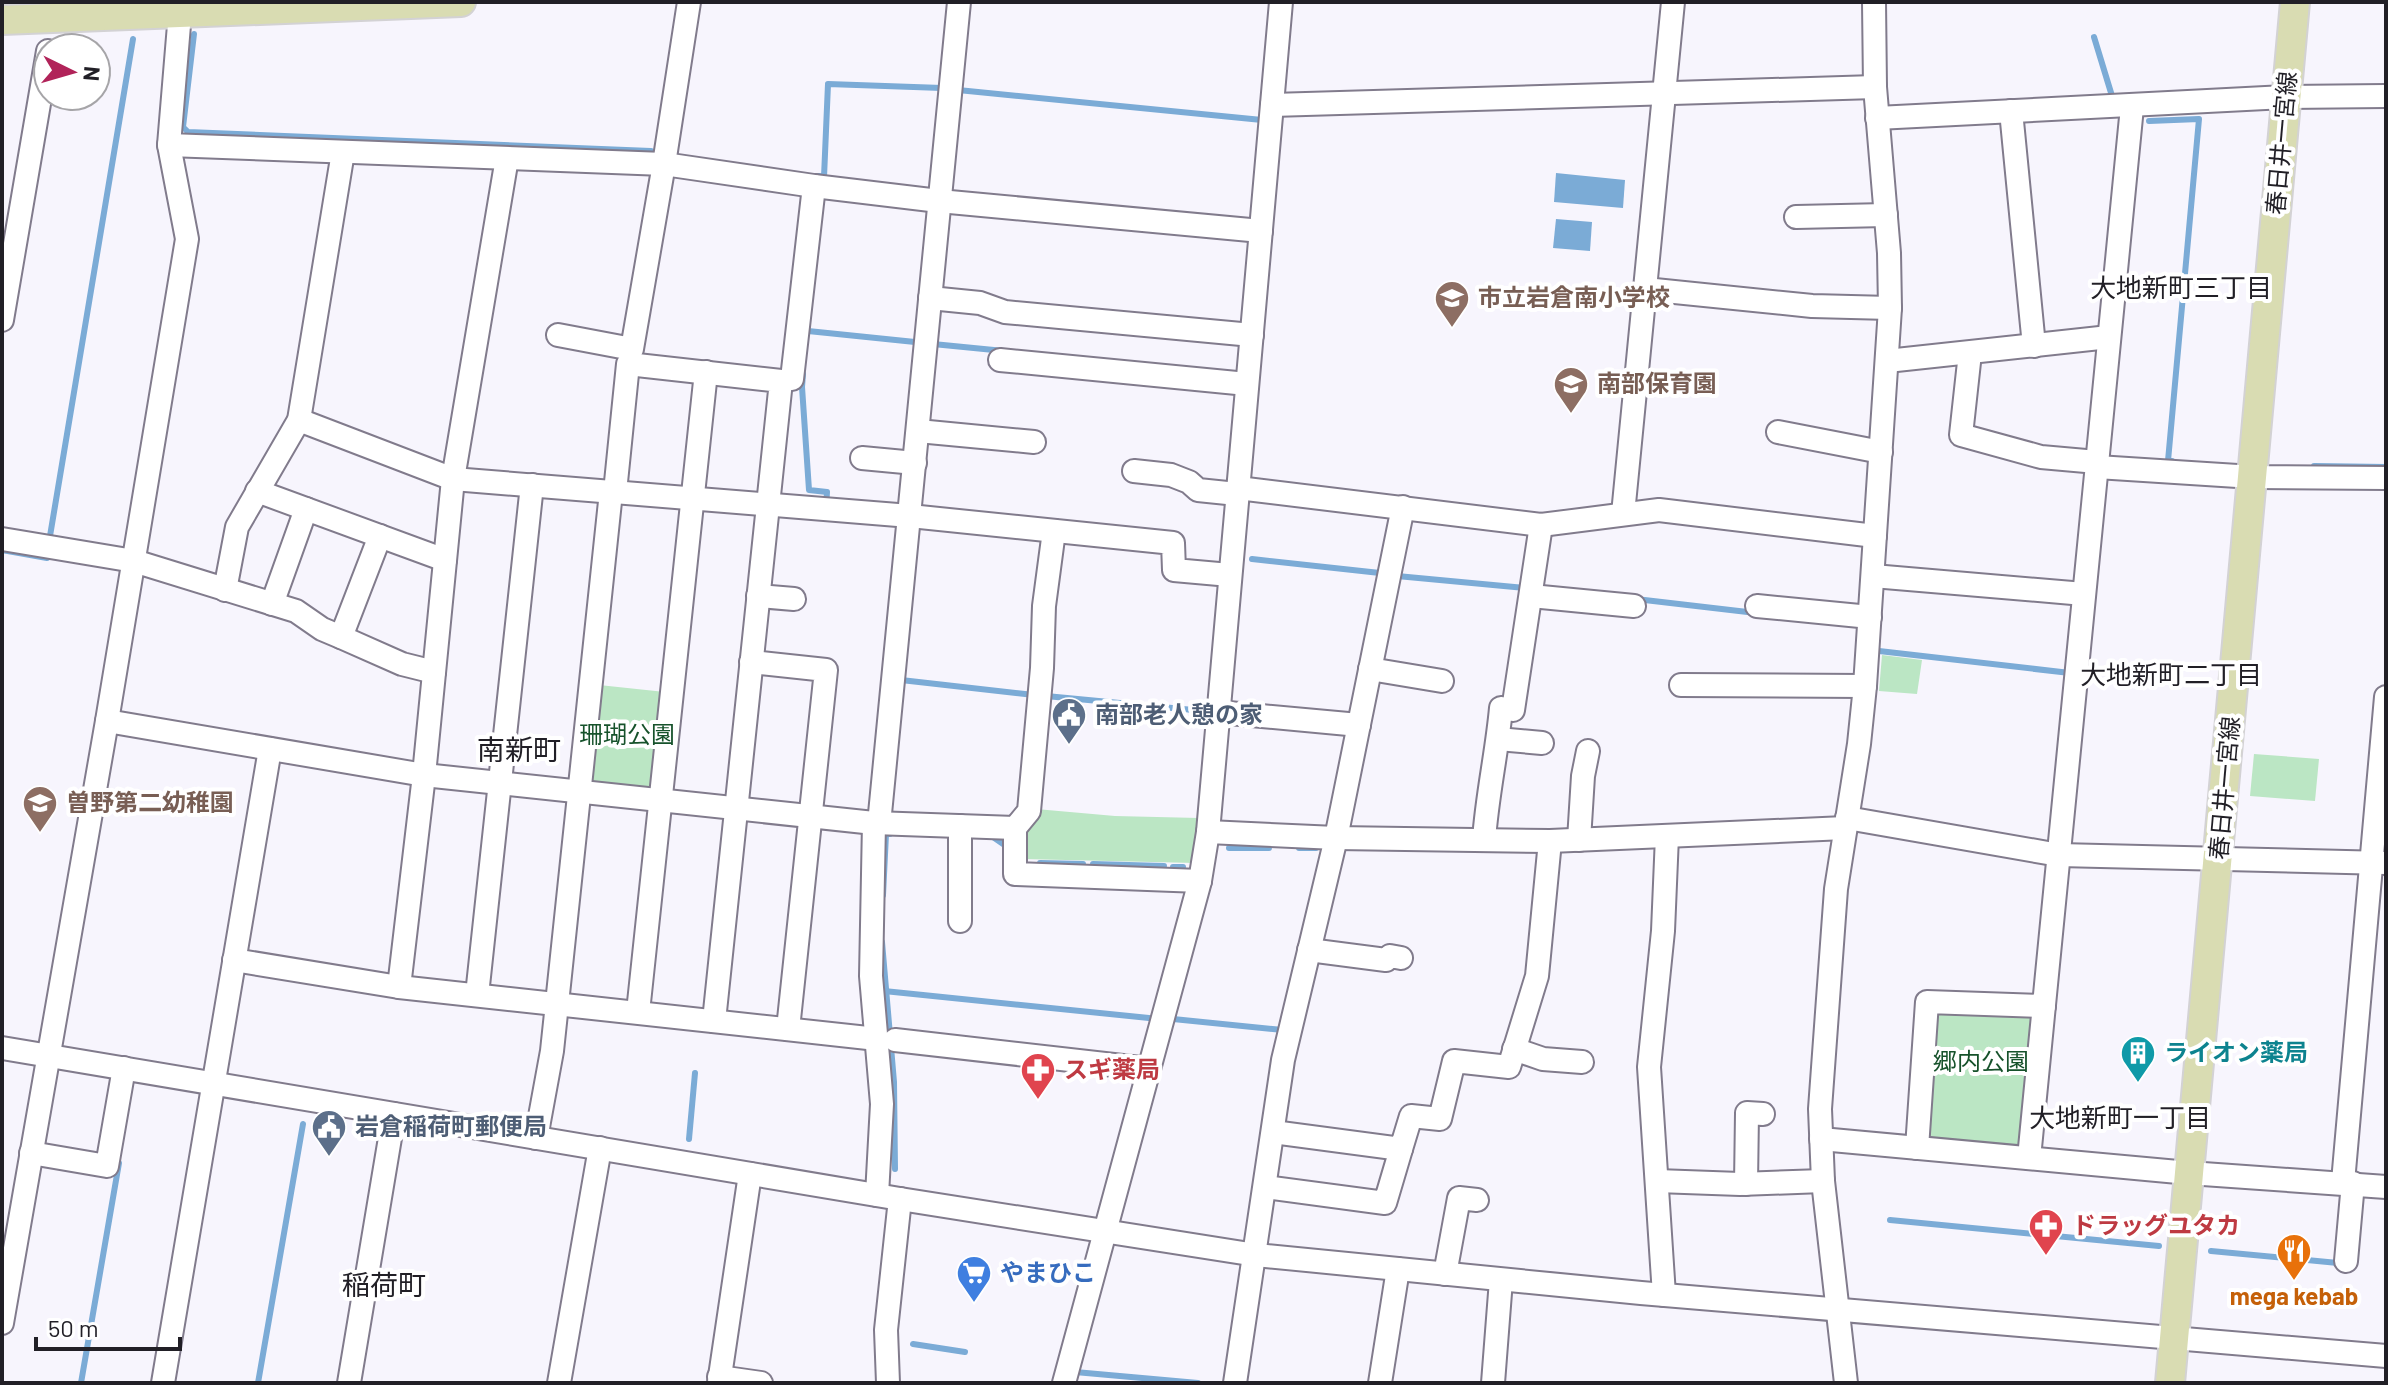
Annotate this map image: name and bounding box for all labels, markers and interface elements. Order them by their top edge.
north arrow [32,32,112,112]
text: N [79,65,107,82]
street label: 春日井一宮線 [2260,70,2301,216]
district label: 大地新町三丁目 [2090,271,2272,302]
school or university icon: 市立岩倉南小学校 [1433,279,1471,329]
place label: 市立岩倉南小学校 [1478,282,1670,311]
school or university icon: 南部保育園 [1552,365,1590,415]
place label: 南部保育園 [1597,368,1717,397]
district label: 大地新町二丁目 [2080,658,2262,689]
public building icon: 南部老人憩の家 [1050,696,1088,746]
place label: 南部老人憩の家 [1095,699,1263,728]
street label: 春日井一宮線 [2203,715,2244,861]
park label: 珊瑚公園 [579,719,675,748]
district label: 南新町 [477,732,561,766]
school or university icon: 曽野第二幼稚園 [21,784,59,834]
place label: 曽野第二幼稚園 [66,787,234,816]
building icon: ライオン薬局 [2119,1034,2157,1084]
place label: ライオン薬局 [2164,1037,2308,1066]
park label: 郷内公園 [1933,1046,2029,1075]
pharmacy icon: スギ薬局 [1019,1051,1057,1101]
place label: スギ薬局 [1064,1054,1160,1083]
district label: 大地新町一丁目 [2029,1101,2211,1132]
public building icon: 岩倉稲荷町郵便局 [310,1108,348,1158]
place label: 岩倉稲荷町郵便局 [355,1111,547,1140]
pharmacy icon: ドラッグユタカ [2027,1207,2065,1257]
place label: ドラッグユタカ [2072,1210,2240,1239]
restaurant icon: mega kebab [2275,1232,2313,1282]
supermarket icon: やまひこ [955,1254,993,1304]
place label: やまひこ [1000,1257,1096,1286]
district label: 稲荷町 [342,1267,426,1301]
place label: mega kebab [2230,1281,2358,1310]
scale bar [36,1301,180,1351]
text: 50 m [48,1313,99,1342]

